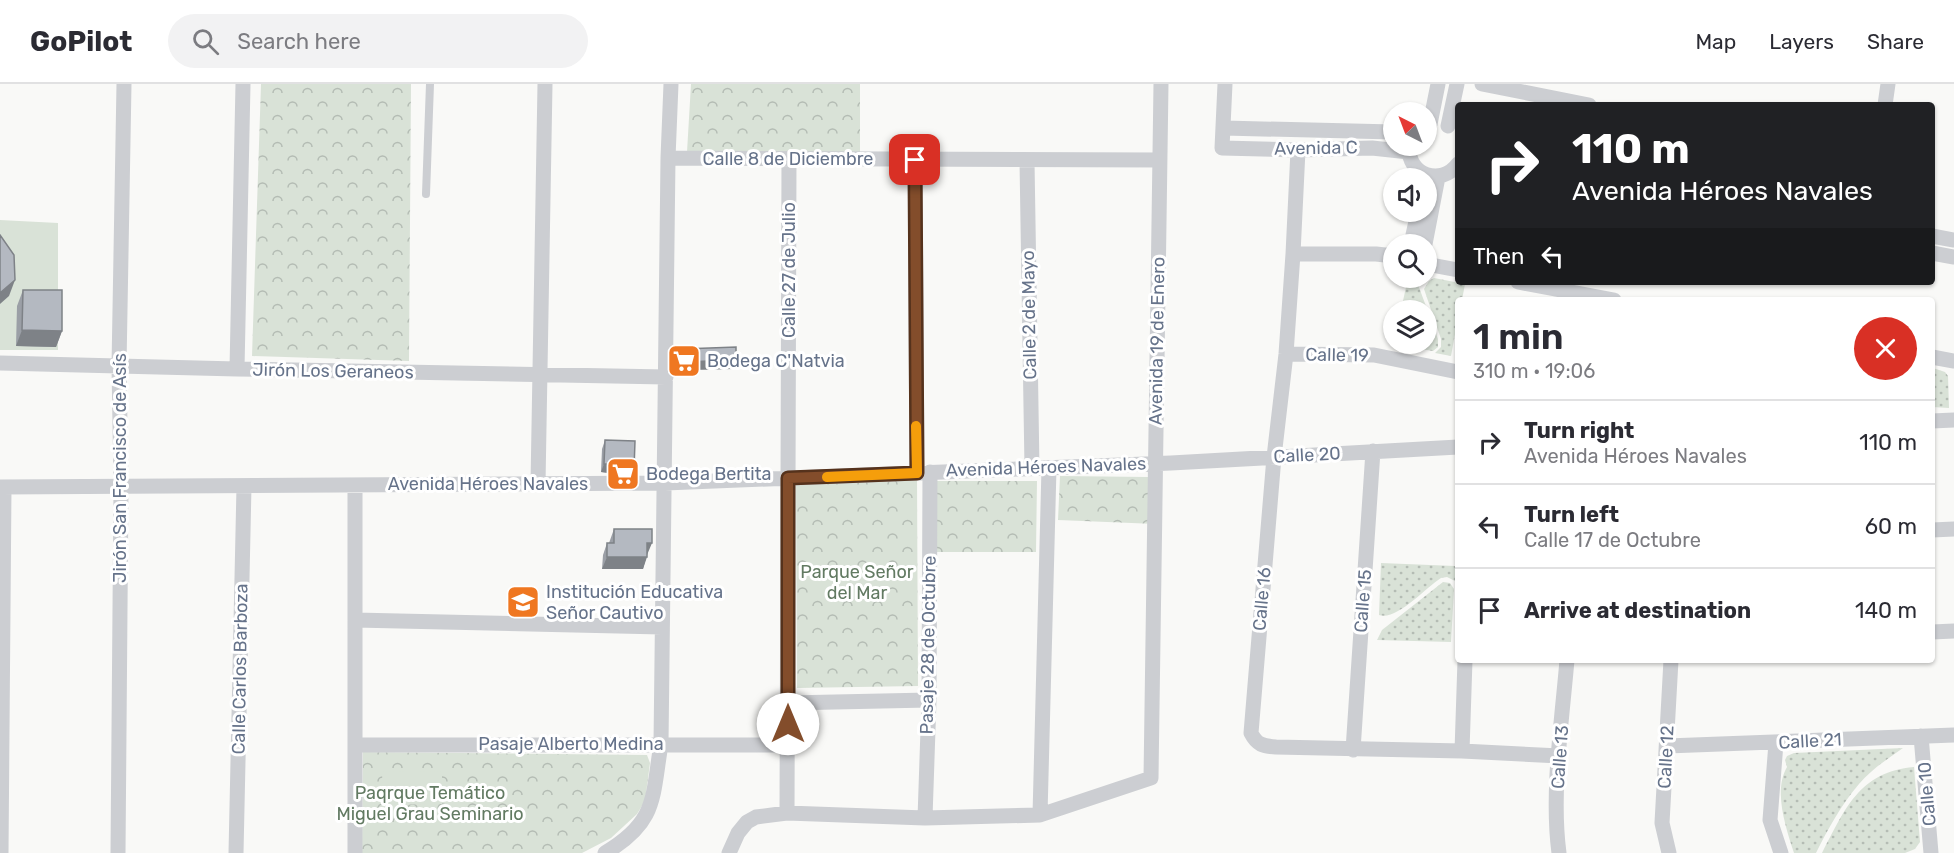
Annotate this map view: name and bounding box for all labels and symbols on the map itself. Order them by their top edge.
north arrow [1383,102,1437,156]
pin [889,134,940,185]
street label: Avenida C [1274,136,1358,160]
street label: Calle 8 de Diciembre [703,148,873,170]
street label: Calle 27 de Julio [778,202,800,338]
street label: Calle 2 de Mayo [1017,250,1041,380]
street label: Avenida 19 de Enero [1145,257,1169,425]
supermarket icon: Bodega C'Natvia [666,343,702,379]
street label: Calle 19 [1305,343,1369,367]
place label: Bodega C'Natvia [707,350,845,372]
street label: Jirón San Francisco de Asís [109,353,131,583]
street label: Jirón Los Geraneos [252,359,414,383]
street label: Calle 20 [1273,442,1341,468]
street label: Avenida Héroes Navales [945,453,1147,481]
supermarket icon: Bodega Bertita [605,456,641,492]
place label: Bodega Bertita [646,463,772,485]
street label: Avenida Héroes Navales [388,473,588,495]
street label: Pasaje 28 de Octubre [915,555,941,735]
park label: Parque Señor del Mar [800,561,914,604]
street label: Calle 16 [1248,566,1276,632]
street label: Calle 15 [1350,569,1376,633]
place label: Institución Educativa Señor Cautivo [546,581,723,624]
street label: Calle Carlos Barboza [228,583,252,755]
school or university icon: Institución Educativa Señor Cautivo [505,584,541,620]
position arrow [756,692,820,756]
street label: Calle 13 [1547,724,1573,790]
street label: Calle 12 [1653,725,1679,789]
street label: Calle 21 [1778,728,1842,754]
street label: Pasaje Alberto Medina [478,733,664,755]
street label: Calle 10 [1913,761,1941,827]
park label: Paqrque Temático Miguel Grau Seminario [336,782,524,825]

